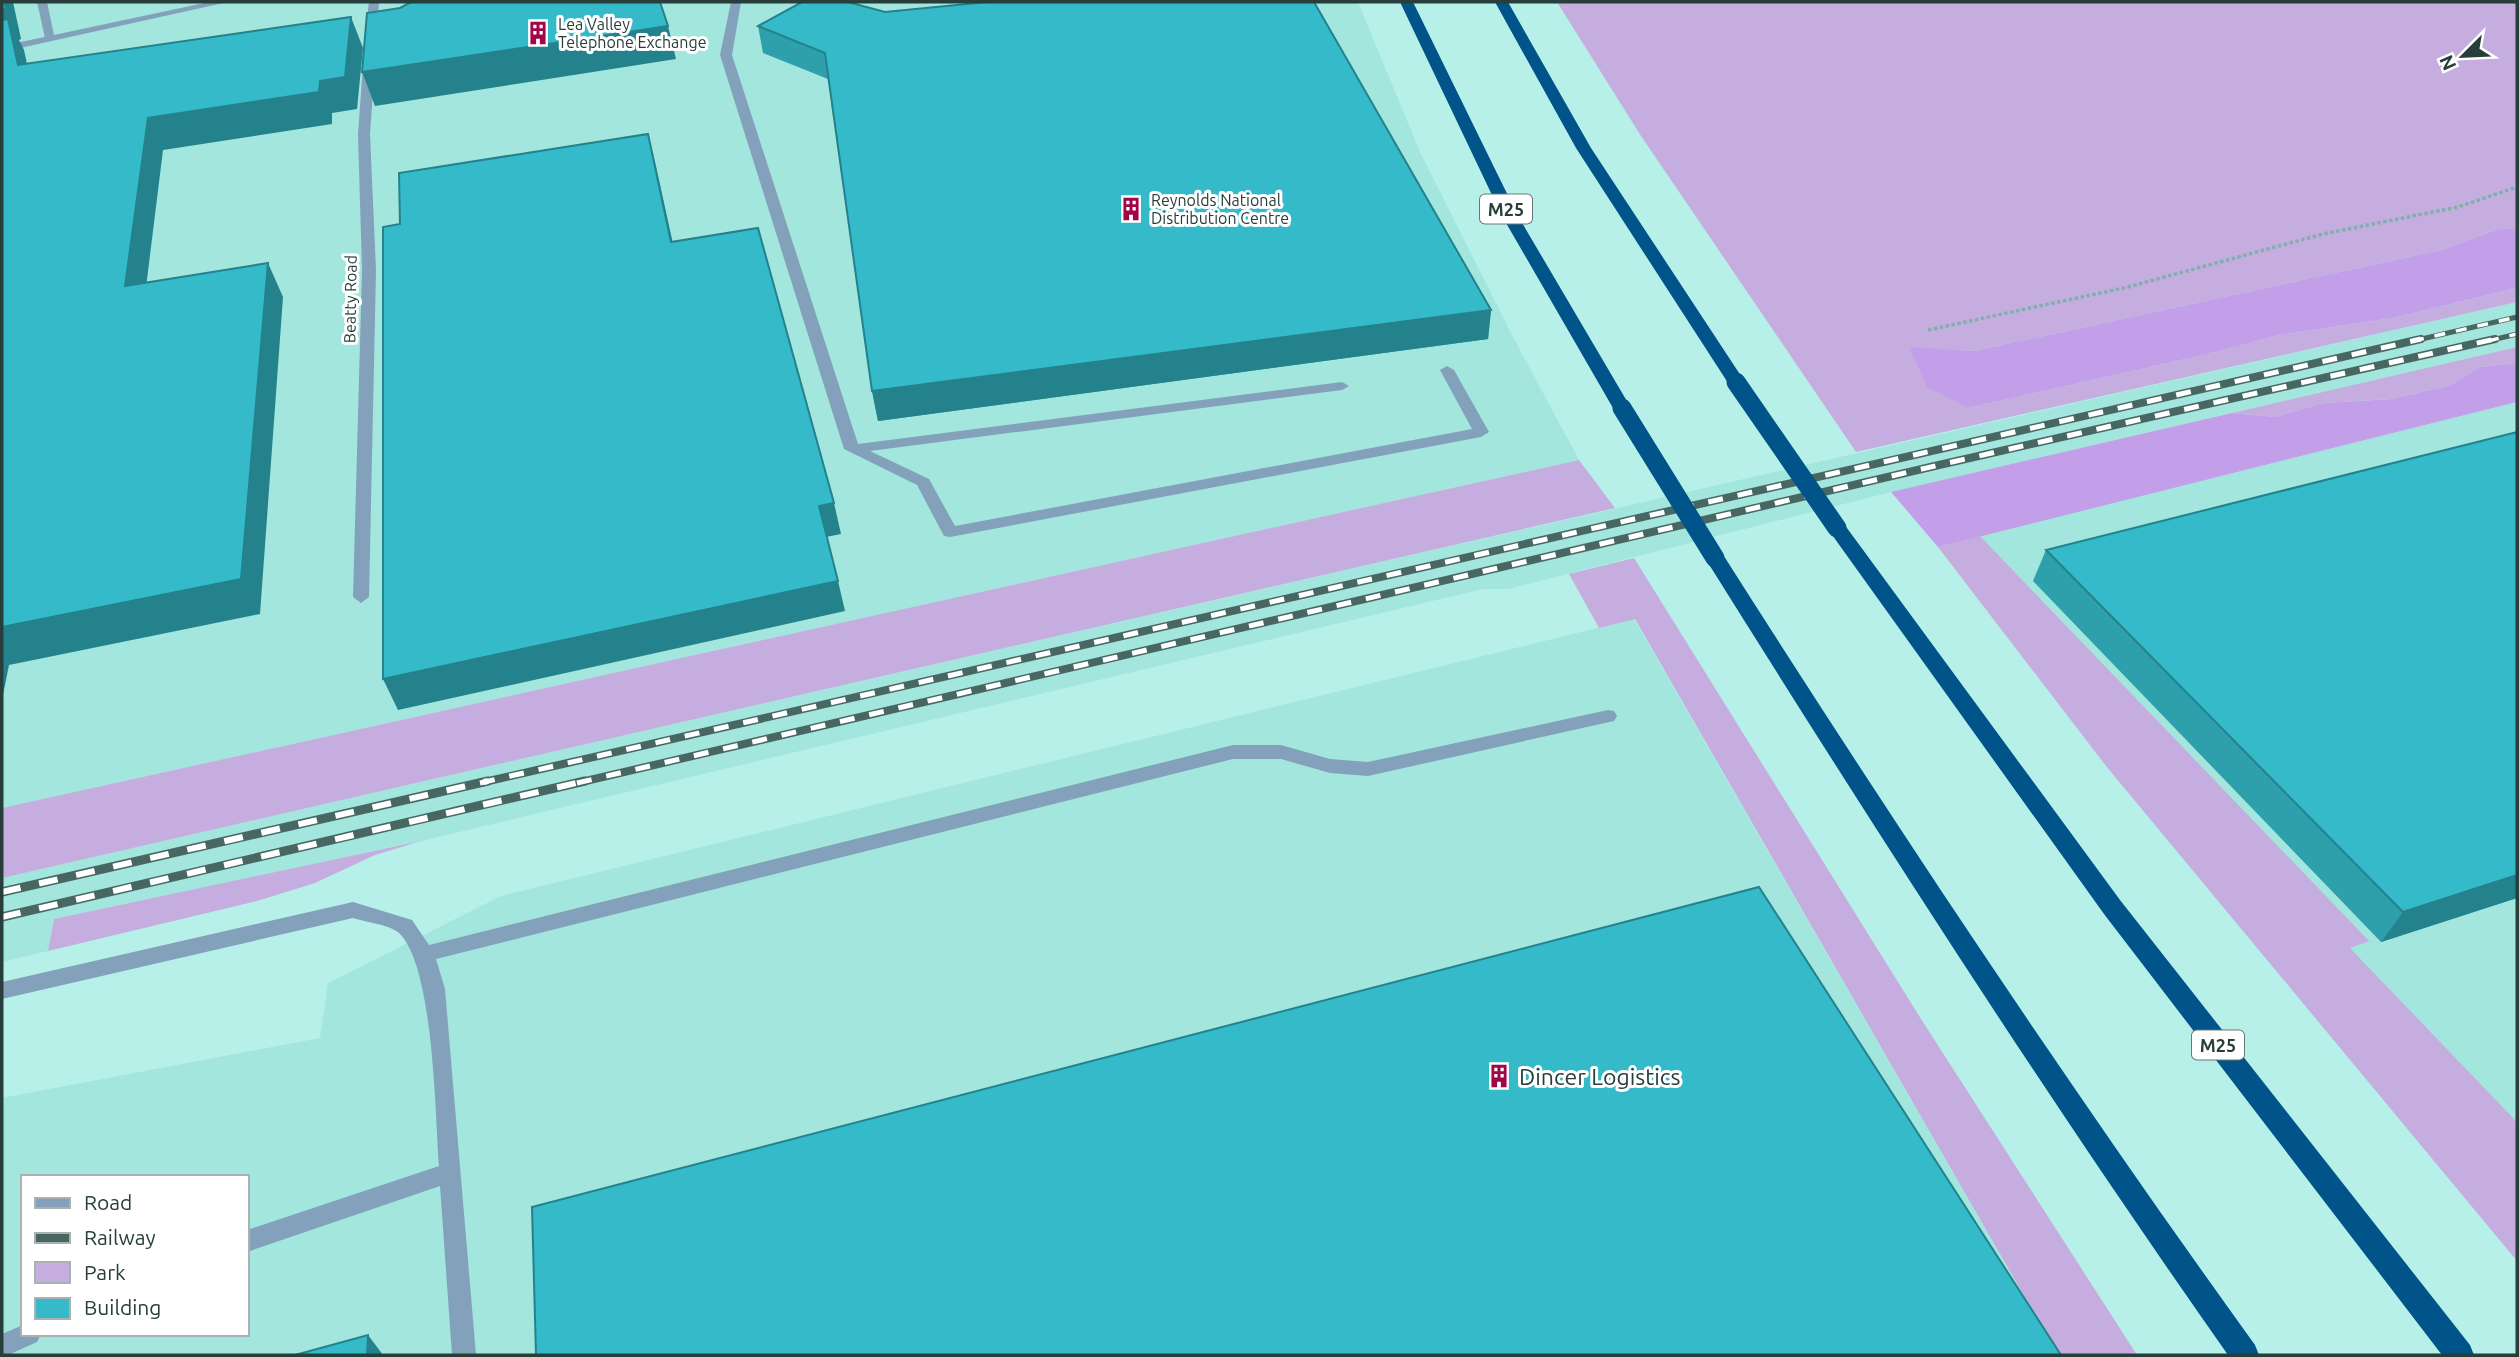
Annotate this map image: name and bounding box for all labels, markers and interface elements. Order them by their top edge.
place label: Lea Valley Telephone Exchange [558,15,706,51]
building icon: Lea Valley Telephone Exchange [524,19,552,47]
north arrow [2428,21,2498,91]
text: N [2435,52,2460,74]
place label: Reynolds National Distribution Centre [1151,191,1289,227]
road number: M25 [1480,194,1532,224]
building icon: Reynolds National Distribution Centre [1117,195,1145,223]
street label: Beatty Road [340,255,360,343]
road number: M25 [2192,1030,2244,1060]
building icon: Dincer Logistics [1485,1062,1513,1090]
place label: Dincer Logistics [1519,1064,1681,1089]
legend [21,1175,248,1336]
text: Road [84,1190,132,1214]
text: Railway [84,1225,156,1249]
text: Park [84,1260,126,1284]
text: Building [84,1295,161,1319]

